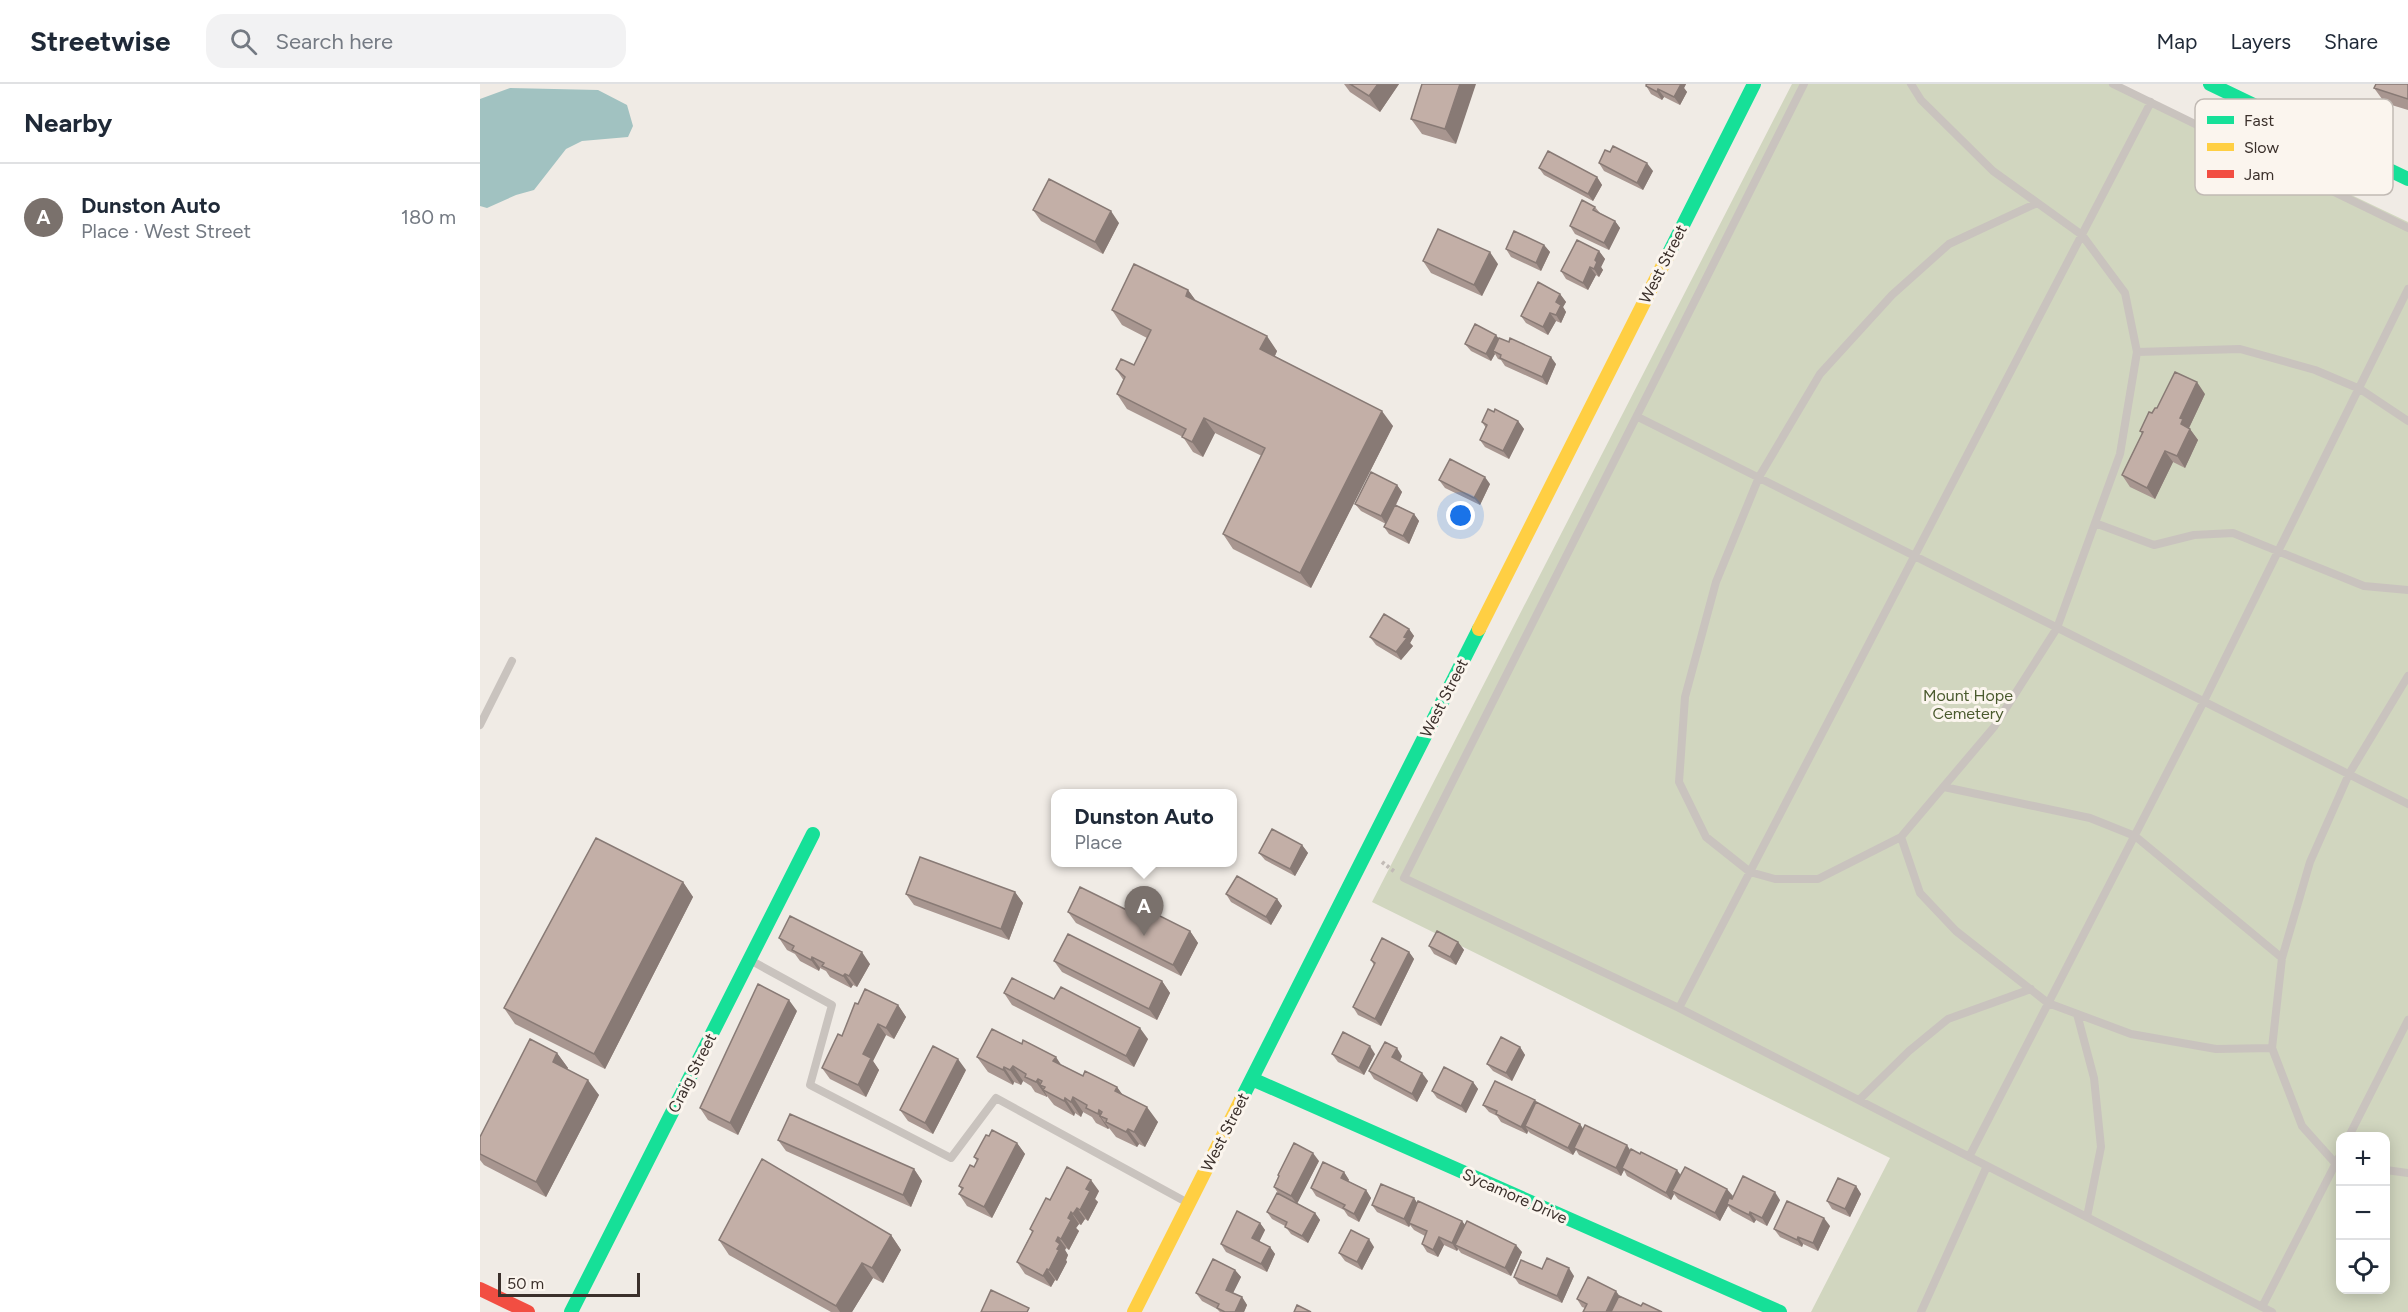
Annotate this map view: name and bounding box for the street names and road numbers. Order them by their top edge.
street label: West Street [1635,222,1691,306]
street label: West Street [1416,656,1472,740]
street label: Craig Street [664,1030,720,1116]
street label: West Street [1197,1090,1253,1174]
street label: Sycamore Drive [1460,1164,1571,1228]

